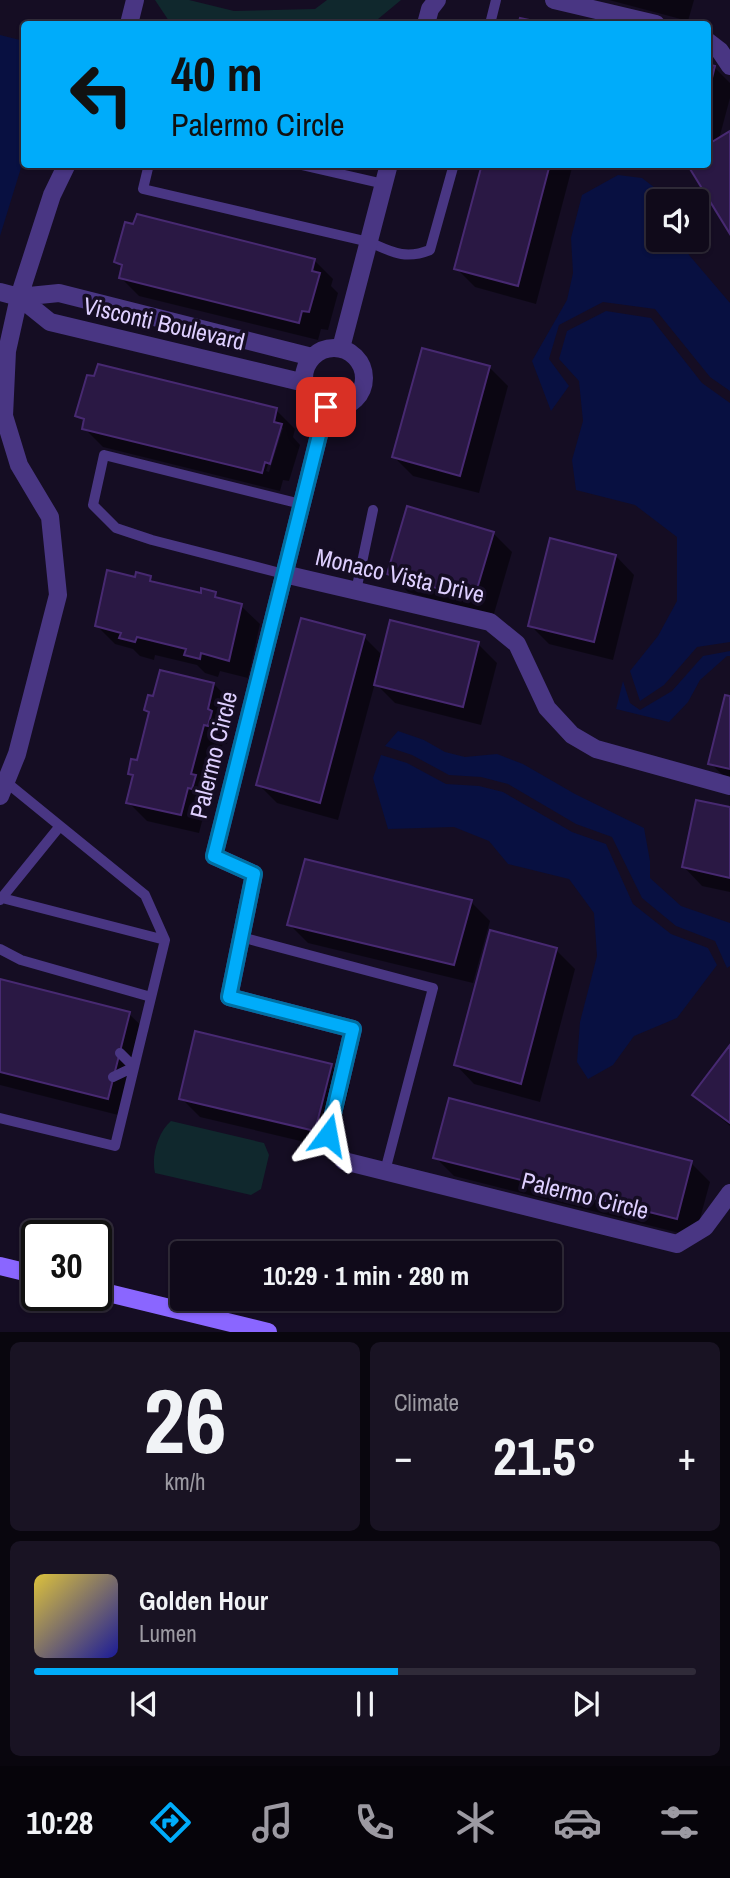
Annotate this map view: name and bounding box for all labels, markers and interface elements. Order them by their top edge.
text: 40 m [171,40,263,106]
icon: left [56,49,147,140]
text: Palermo Circle [171,103,345,146]
map controls [646,189,709,252]
button: sound [646,189,709,252]
street label: Visconti Boulevard [80,289,248,357]
pin [296,377,356,437]
icon: arrive [307,388,345,426]
street label: Monaco Vista Drive [313,540,488,610]
street label: Palermo Circle [182,688,244,822]
position arrow [291,1098,365,1172]
street label: Palermo Circle [518,1164,652,1226]
speed limit sign: 30 [21,1220,112,1311]
text: 10:29 · 1 min · 280 m [263,1258,469,1293]
text: 26 [144,1359,227,1481]
text: Climate [394,1387,459,1418]
text: 21.5° [493,1421,597,1491]
text: − [394,1431,412,1482]
text: + [678,1431,696,1482]
text: km/h [165,1466,205,1497]
text: Golden Hour [139,1583,268,1618]
text: Lumen [139,1618,197,1649]
icon: previous [125,1685,163,1723]
icon: pause [346,1685,384,1723]
icon: next [567,1685,605,1723]
icon: directions [146,1798,195,1847]
icon: music [248,1798,297,1847]
icon: phone [350,1798,399,1847]
icon: climate [451,1798,500,1847]
icon: car [553,1798,602,1847]
icon: filters [655,1798,704,1847]
text: 10:28 [26,1801,93,1844]

